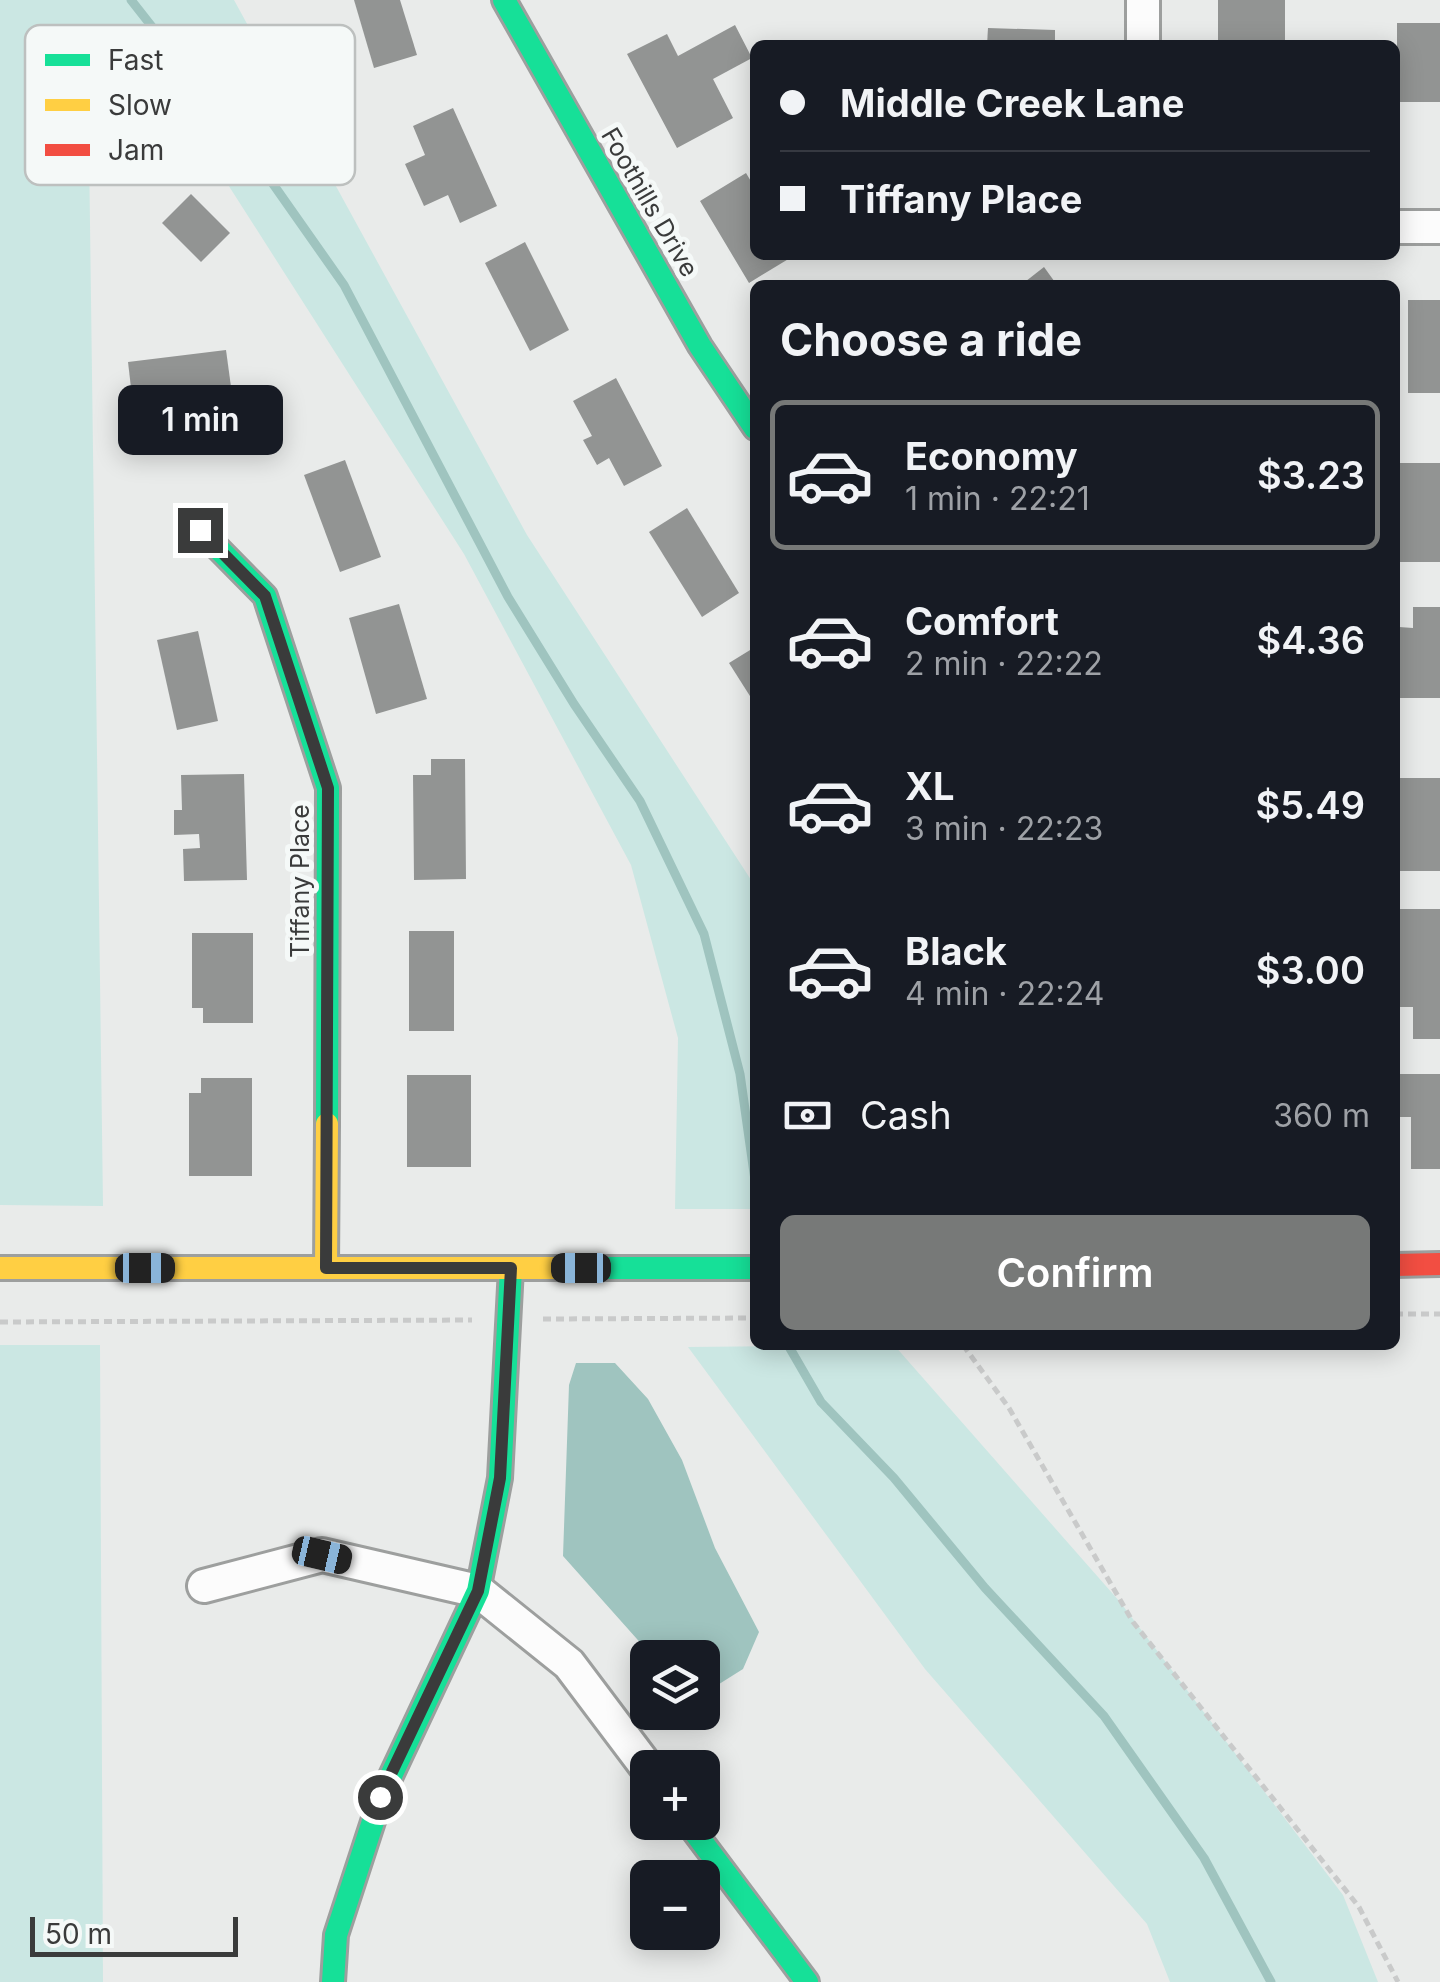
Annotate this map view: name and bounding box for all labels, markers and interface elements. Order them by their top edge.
legend [25,25,355,185]
text: Fast [108,43,164,77]
text: Middle Creek Lane [840,80,1184,126]
text: Slow [108,88,172,122]
street label: Foothills Drive [595,122,705,282]
text: Jam [108,133,164,167]
text: Tiffany Place [840,176,1083,222]
text: Choose a ride [780,312,1082,367]
callout: 1 min [118,385,282,455]
text: 1 min [161,400,240,439]
icon: car [785,430,875,520]
text: Economy [905,433,1078,479]
text: $3.23 [1257,452,1365,498]
text: 1 min · 22:21 [905,479,1090,518]
route end [178,508,223,553]
icon: car [785,595,875,685]
text: Comfort [905,598,1059,644]
text: $4.36 [1257,617,1365,663]
text: 2 min · 22:22 [905,644,1103,683]
icon: car [785,760,875,850]
text: XL [905,763,955,809]
text: $5.49 [1256,782,1365,828]
street label: Tiffany Place [285,804,315,958]
text: 3 min · 22:23 [905,809,1103,848]
icon: car [785,925,875,1015]
text: Black [905,928,1007,974]
text: $3.00 [1256,947,1365,993]
text: 4 min · 22:24 [905,974,1105,1013]
icon: cash [780,1088,835,1143]
text: Cash [860,1092,952,1138]
text: 360 m [1273,1096,1370,1135]
button: Confirm [780,1215,1370,1330]
car [115,1253,175,1283]
car [551,1253,611,1283]
car [289,1534,355,1576]
map controls [630,1640,720,1950]
button: layers [630,1640,720,1730]
button: + [630,1750,720,1840]
route start [358,1775,403,1820]
button: − [630,1860,720,1950]
scale bar [30,1912,238,1956]
text: 50 m [45,1917,112,1951]

